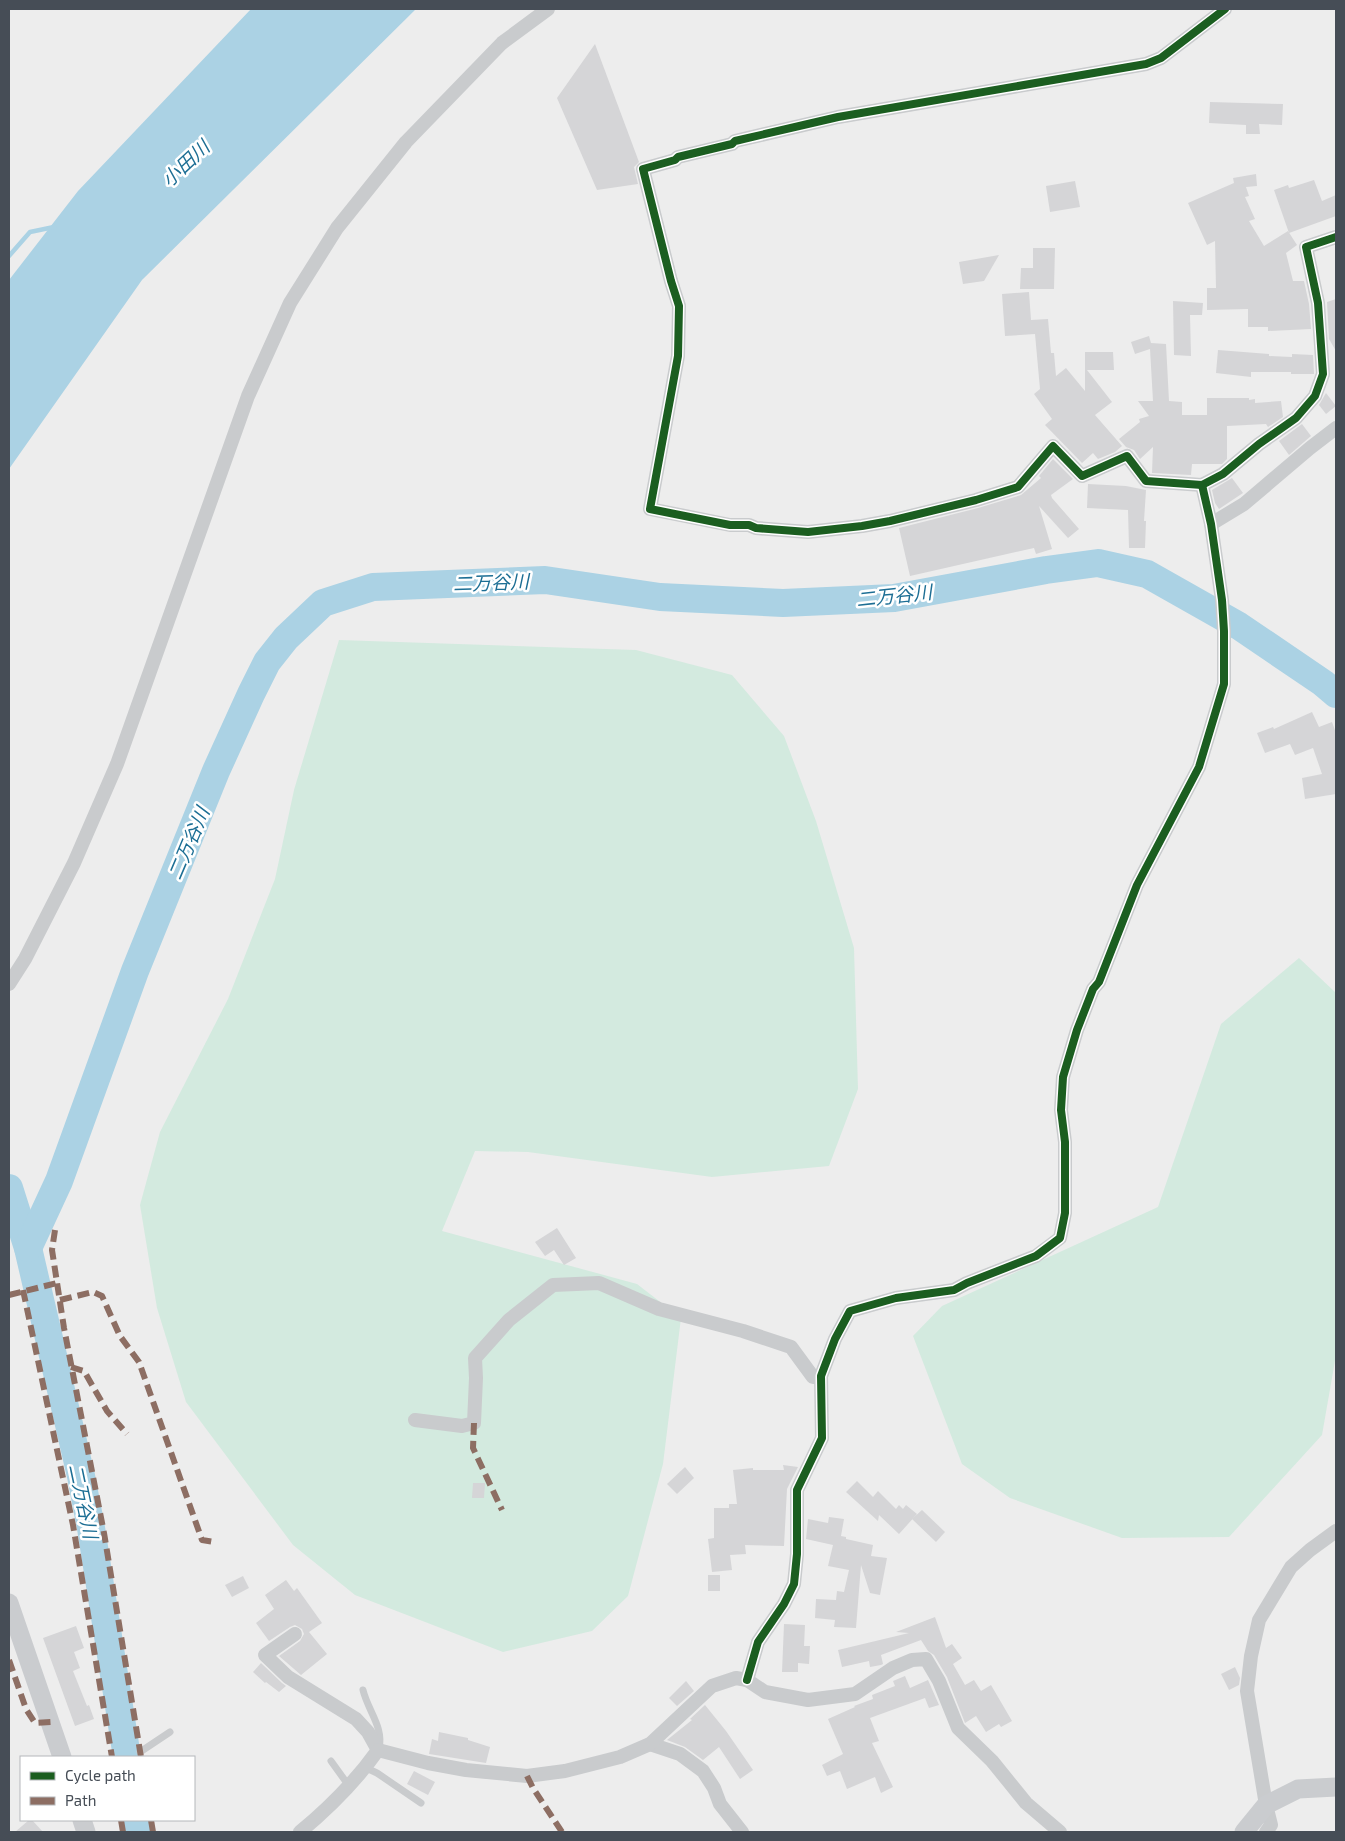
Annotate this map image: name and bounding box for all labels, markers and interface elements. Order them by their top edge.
water label: 小田川 [156,134,215,191]
water label: 二万谷川 [453,569,531,595]
water label: 二万谷川 [855,579,935,610]
water label: 二万谷川 [163,802,214,882]
water label: 二万谷川 [65,1461,104,1543]
legend [20,1756,195,1821]
text: Cycle path [65,1766,136,1784]
text: Path [65,1791,96,1809]

